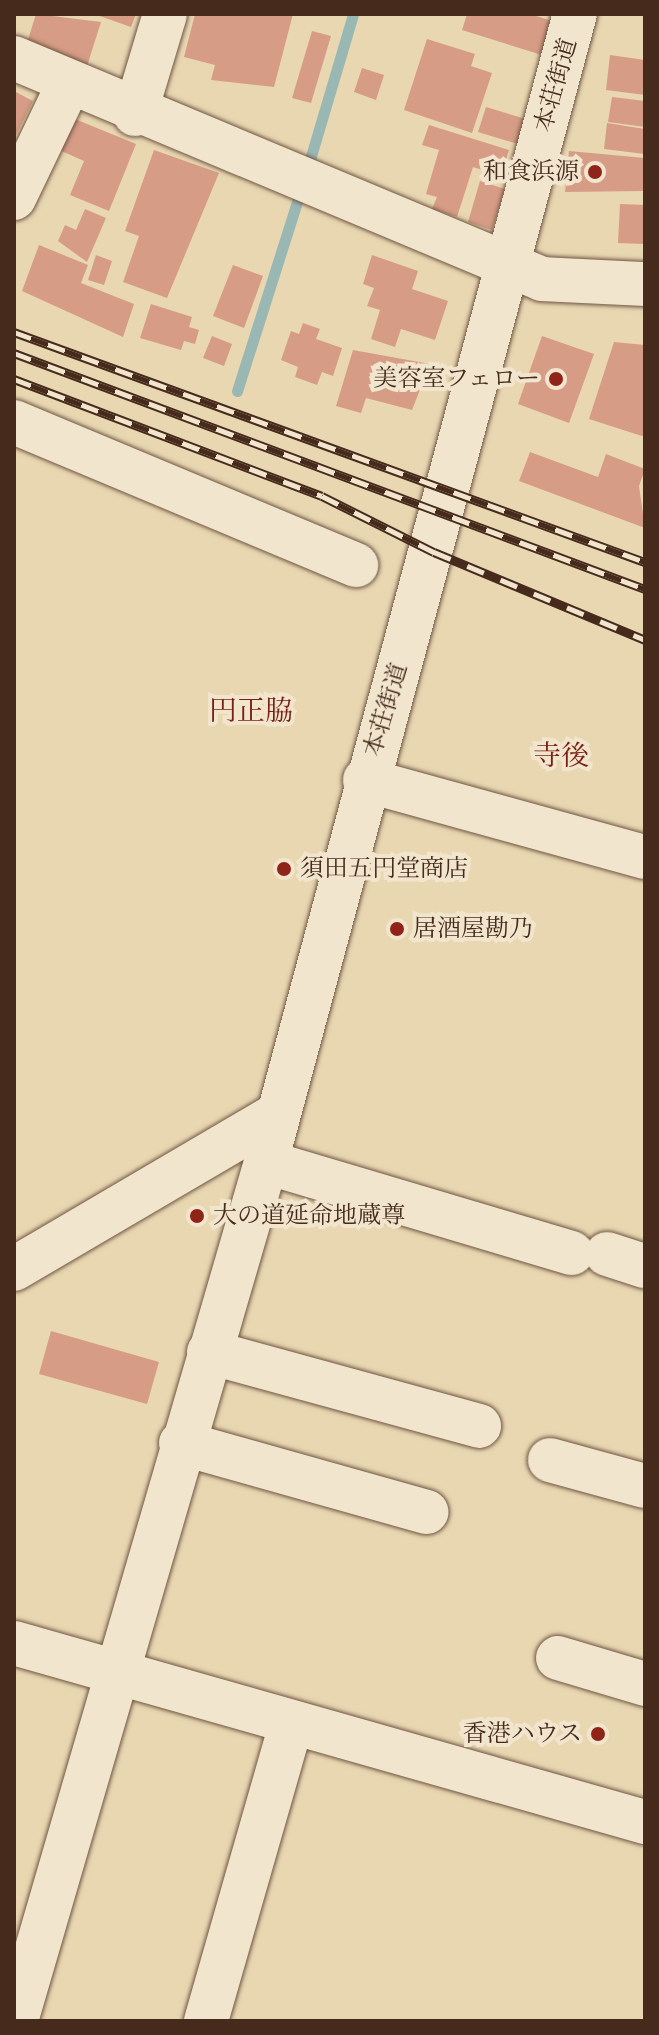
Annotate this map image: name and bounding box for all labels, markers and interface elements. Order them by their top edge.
street label: 本荘街道 [529,35,583,135]
place label: 和食浜源 [483,158,579,186]
marker: 和食浜源 [586,163,604,181]
place label: 美容室フェロー [372,365,540,393]
marker: 美容室フェロー [547,370,565,388]
street label: 本荘街道 [358,660,414,760]
district label: 円正脇 [209,695,293,729]
district label: 寺後 [533,740,589,774]
place label: 須田五円堂商店 [300,855,468,883]
marker: 須田五円堂商店 [275,860,293,878]
place label: 居酒屋勘乃 [413,915,533,943]
marker: 居酒屋勘乃 [388,920,406,938]
place label: 大の道延命地蔵尊 [213,1202,405,1230]
marker: 大の道延命地蔵尊 [188,1207,206,1225]
place label: 香港ハウス [462,1720,582,1748]
marker: 香港ハウス [589,1725,607,1743]

